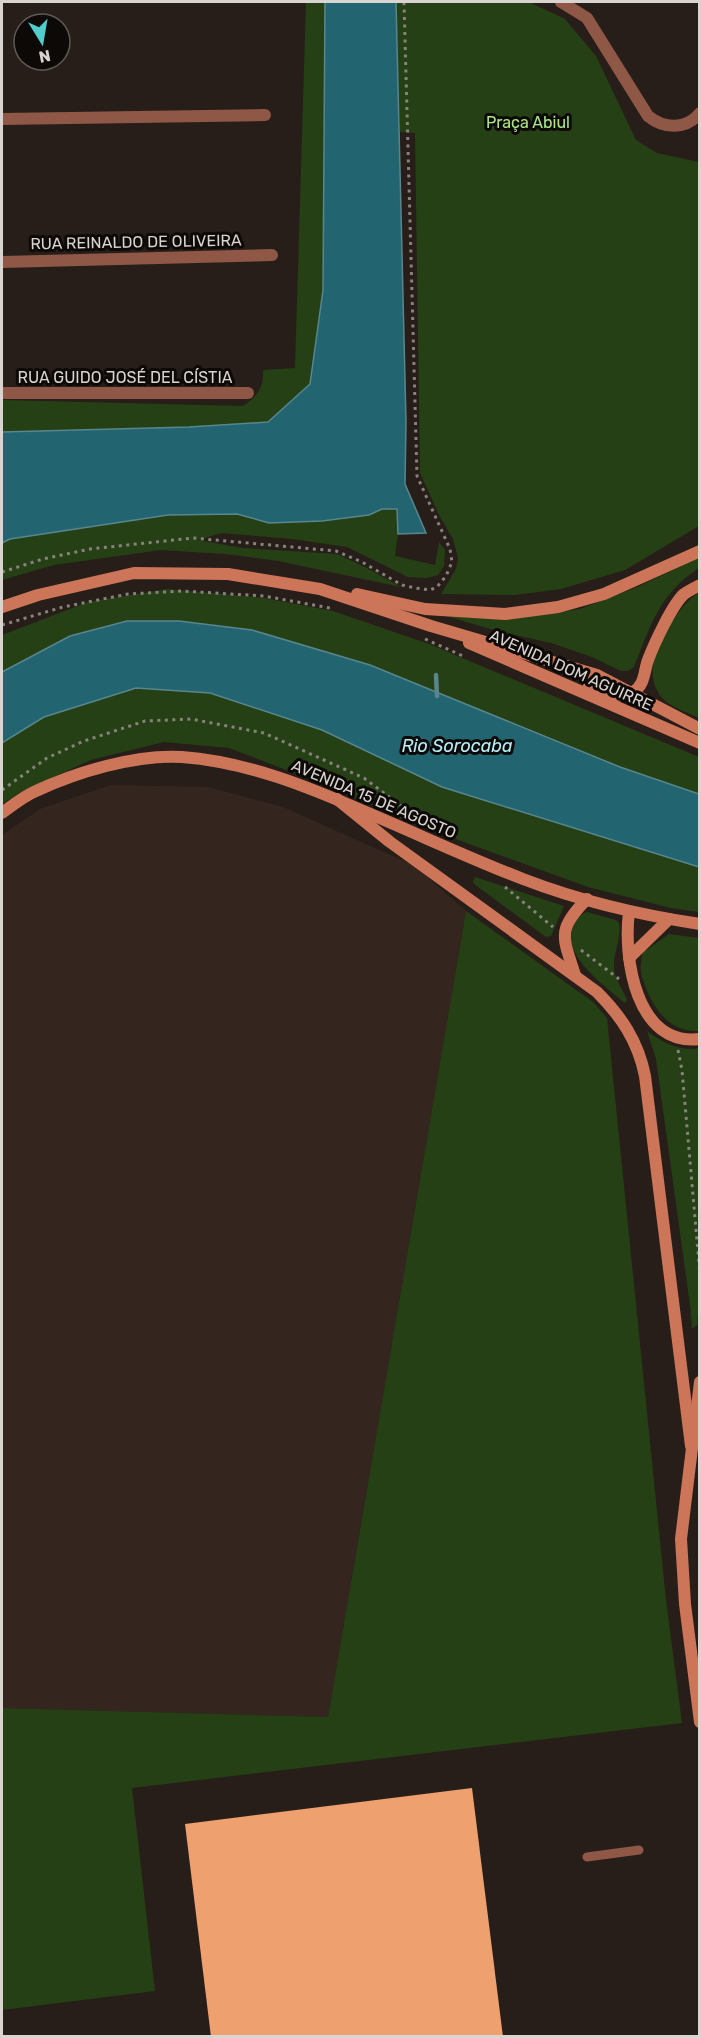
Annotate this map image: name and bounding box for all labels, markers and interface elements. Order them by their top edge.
north arrow [12,12,72,72]
text: N [37,46,52,67]
park label: Praça Abiul [486,113,570,132]
street label: RUA REINALDO DE OLIVEIRA [30,231,242,253]
street label: RUA GUIDO JOSÉ DEL CÍSTIA [18,368,233,387]
street label: AVENIDA DOM AGUIRRE [487,625,655,715]
water label: Rio Sorocaba [401,735,513,757]
street label: AVENIDA 15 DE AGOSTO [289,756,459,842]

